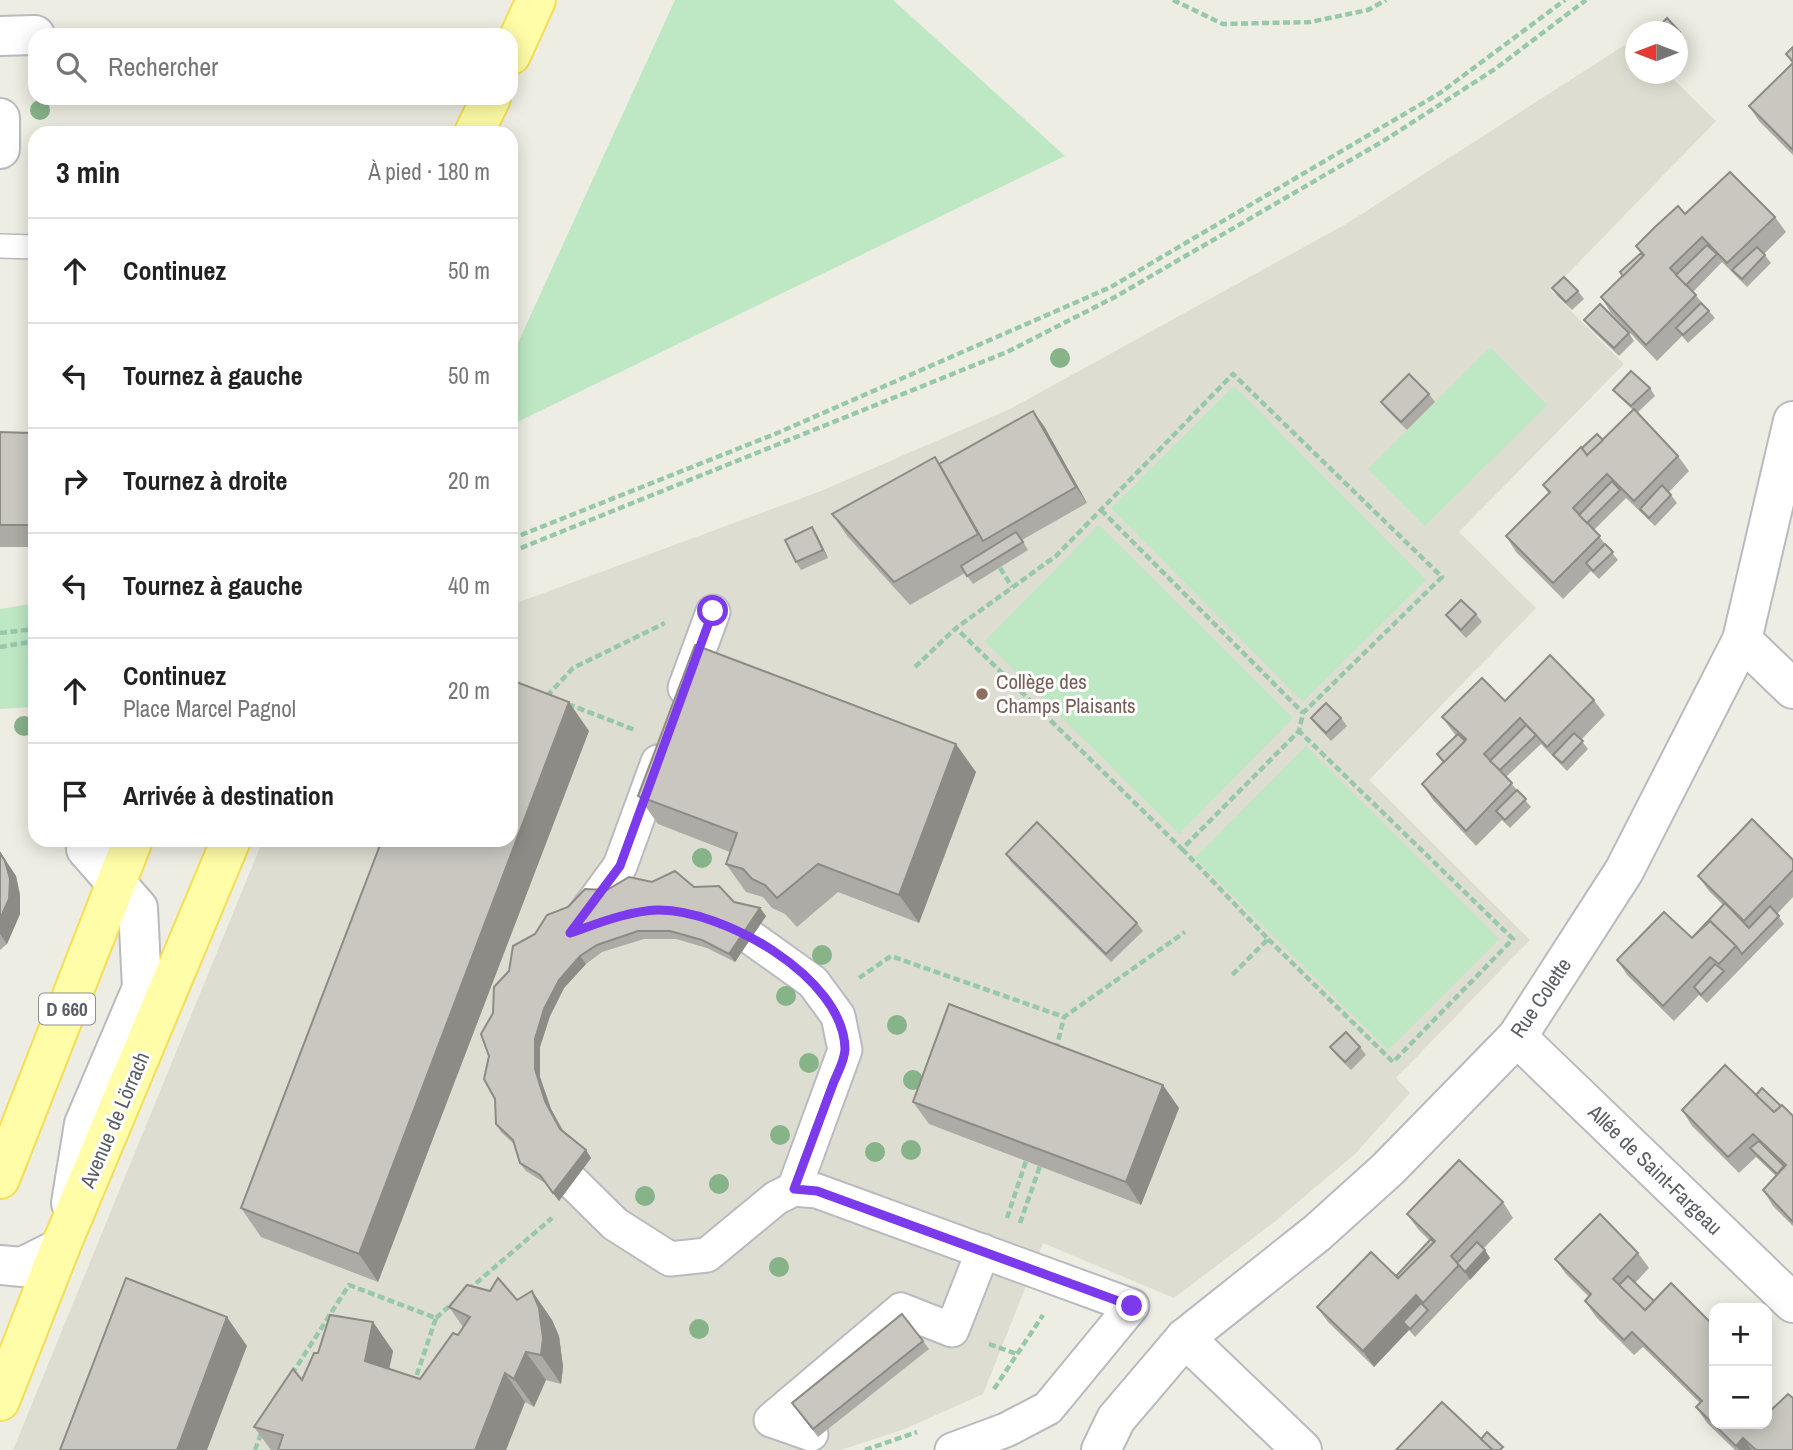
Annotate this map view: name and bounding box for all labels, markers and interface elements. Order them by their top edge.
north arrow [1625,21,1688,84]
search box [28,28,518,105]
icon: search [52,48,90,86]
text: Rechercher [108,49,218,84]
text: 3 min [56,152,120,192]
text: À pied · 180 m [368,156,490,187]
icon: ahead [56,252,94,290]
text: Continuez [123,253,226,288]
text: 50 m [448,255,490,286]
icon: left [56,357,94,395]
text: Tournez à gauche [123,358,303,393]
text: 50 m [448,360,490,391]
icon: right [56,462,94,500]
text: Tournez à droite [123,463,287,498]
text: 20 m [448,465,490,496]
icon: left [56,567,94,605]
text: Tournez à gauche [123,568,303,603]
text: 40 m [448,570,490,601]
route start [697,595,728,626]
text: Continuez [123,658,226,693]
place label: Collège des Champs Plaisants [996,667,1136,720]
icon: ahead [56,672,94,710]
text: 20 m [448,675,490,706]
marker: Collège des Champs Plaisants [974,686,990,702]
text: Place Marcel Pagnol [123,693,296,724]
icon: arrive [56,777,94,815]
text: Arrivée à destination [123,778,334,813]
street label: Rue Colette [1503,952,1578,1044]
road number: D 660 [39,993,95,1024]
street label: Avenue de Lörrach [72,1047,156,1193]
street label: Allée de Saint-Fargeau [1581,1097,1729,1241]
route end [1116,1290,1147,1321]
map controls [1709,1303,1772,1429]
button: + [1709,1303,1772,1366]
button: − [1709,1366,1772,1429]

